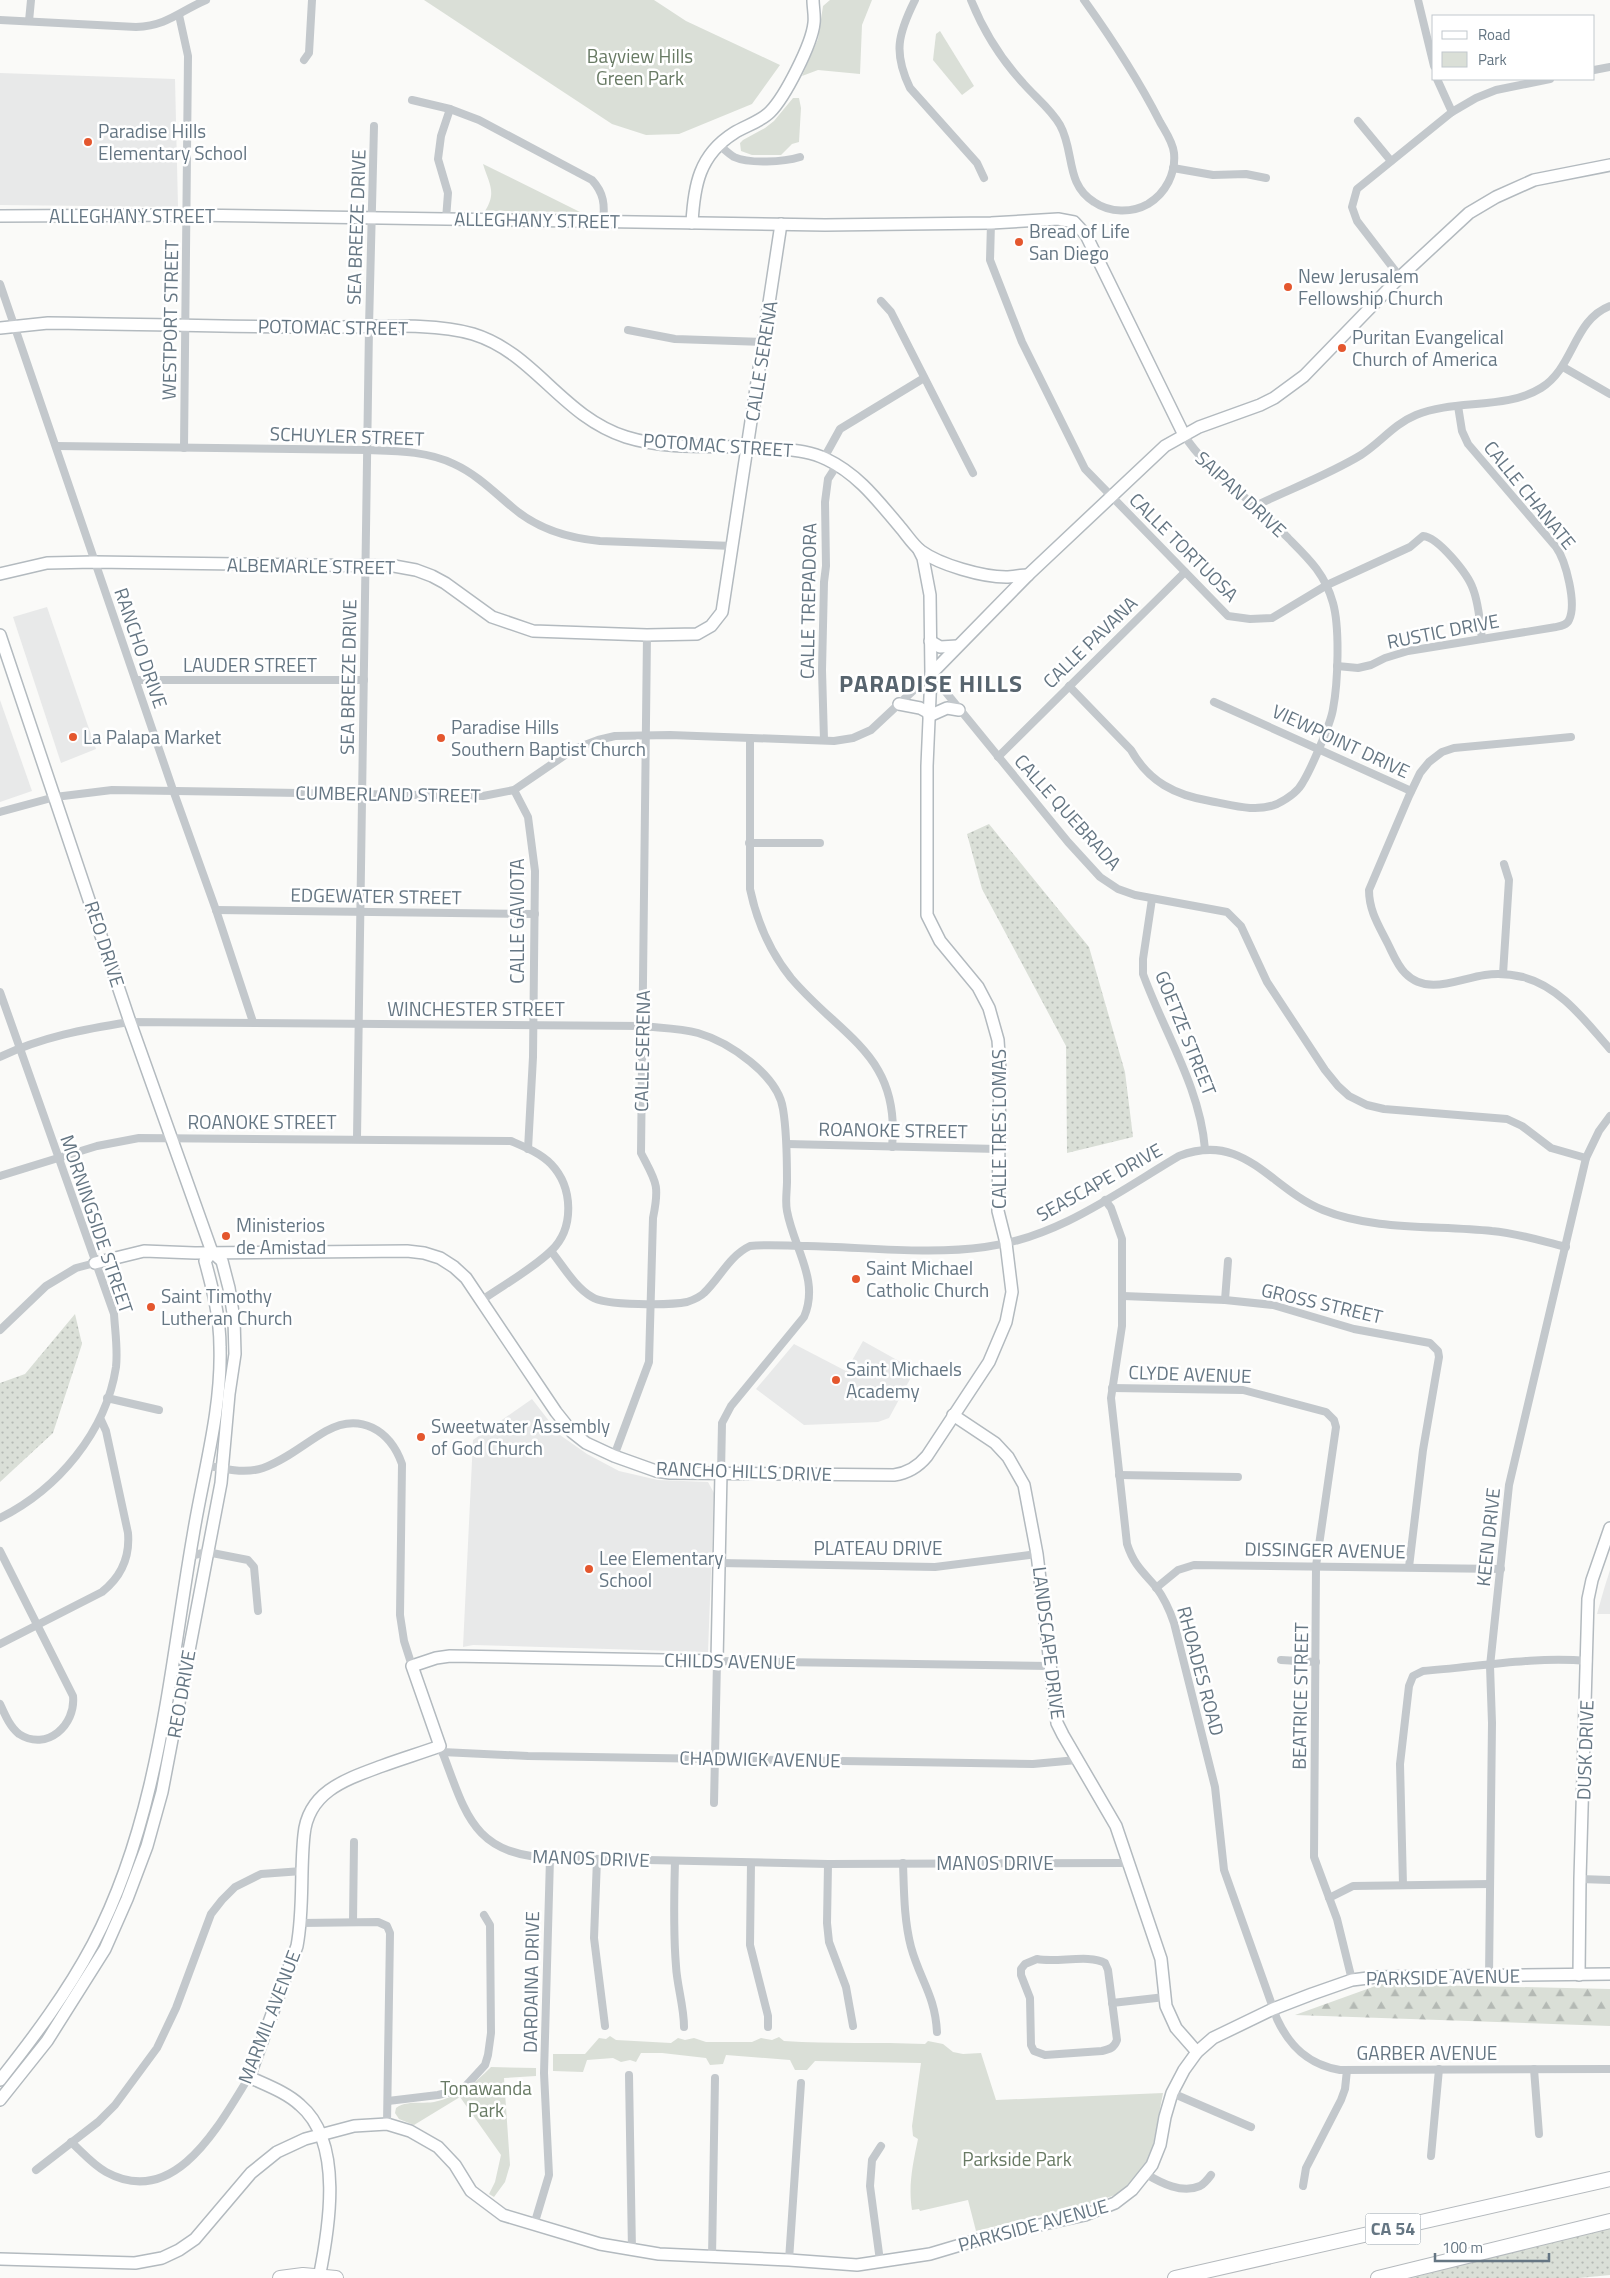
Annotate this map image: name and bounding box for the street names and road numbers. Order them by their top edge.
street label: SEA BREEZE DRIVE [338,149,373,305]
street label: ALLEGHANY STREET [49,201,215,230]
street label: ALLEGHANY STREET [454,204,620,235]
street label: WESTPORT STREET [154,240,185,400]
street label: CALLE SERENA [737,299,784,423]
street label: POTOMAC STREET [258,311,408,342]
street label: SCHUYLER STREET [269,418,425,453]
street label: POTOMAC STREET [642,425,794,464]
street label: CALLE CHANATE [1477,434,1583,555]
street label: SAIPAN DRIVE [1189,444,1293,544]
street label: CALLE TORTUOSA [1123,485,1246,608]
street label: CALLE TREPADORA [792,523,823,679]
street label: ALBEMARLE STREET [227,550,395,581]
street label: RANCHO DRIVE [107,584,176,712]
street label: CALLE PAVANA [1036,589,1144,694]
street label: SEA BREEZE DRIVE [332,599,363,755]
street label: RUSTIC DRIVE [1384,605,1501,656]
street label: LAUDER STREET [183,650,317,679]
street label: VIEWPOINT DRIVE [1268,696,1415,785]
street label: CALLE QUEBRADA [1008,747,1129,876]
street label: CUMBERLAND STREET [295,777,481,810]
street label: CALLE GAVIOTA [502,858,531,984]
street label: EDGEWATER STREET [290,880,462,911]
street label: REO DRIVE [78,897,133,991]
street label: GOETZE STREET [1148,966,1225,1100]
street label: CALLE SERENA [626,990,657,1112]
street label: WINCHESTER STREET [387,994,565,1023]
street label: CALLE TRES LOMAS [984,1049,1013,1209]
street label: ROANOKE STREET [187,1107,337,1136]
street label: ROANOKE STREET [818,1114,968,1145]
street label: MORNINGSIDE STREET [53,1131,142,1317]
street label: SEASCAPE DRIVE [1030,1135,1167,1228]
street label: GROSS STREET [1259,1274,1386,1331]
street label: CLYDE AVENUE [1128,1357,1252,1390]
street label: RANCHO HILLS DRIVE [656,1453,832,1488]
street label: KEEN DRIVE [1468,1486,1507,1588]
street label: PLATEAU DRIVE [813,1533,943,1562]
street label: DISSINGER AVENUE [1244,1534,1406,1565]
street label: LANDSCAPE DRIVE [1026,1565,1073,1721]
street label: RHOADES ROAD [1170,1603,1233,1739]
street label: BEATRICE STREET [1284,1622,1315,1770]
street label: CHILDS AVENUE [664,1645,796,1676]
street label: REO DRIVE [159,1648,203,1740]
street label: DUSK DRIVE [1568,1700,1601,1800]
street label: CHADWICK AVENUE [679,1743,841,1774]
street label: MANOS DRIVE [532,1841,650,1874]
street label: MANOS DRIVE [936,1848,1054,1877]
street label: DARDAINA DRIVE [515,1911,546,2053]
street label: MARMIL AVENUE [230,1946,307,2088]
street label: PARKSIDE AVENUE [1366,1961,1520,1992]
street label: GARBER AVENUE [1357,2038,1497,2067]
street label: PARKSIDE AVENUE [955,2191,1111,2259]
road number: CA 54 [1366,2214,1420,2244]

